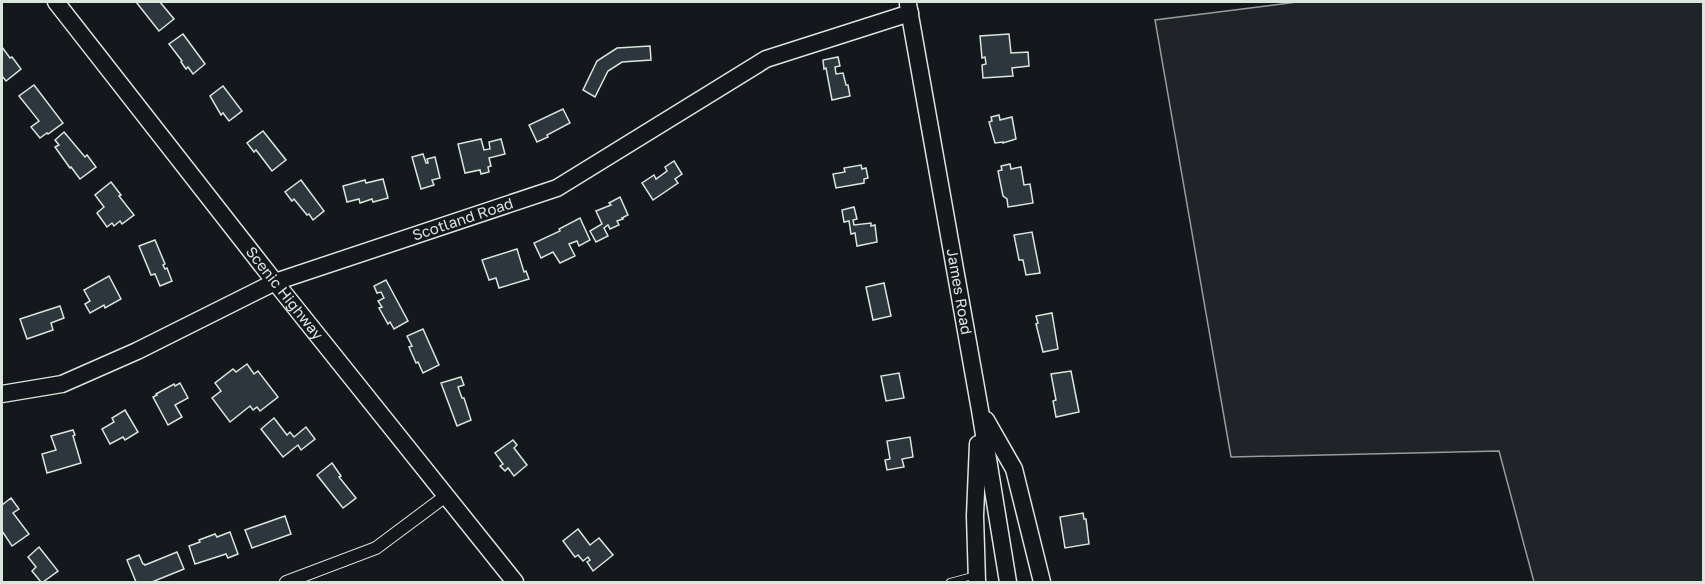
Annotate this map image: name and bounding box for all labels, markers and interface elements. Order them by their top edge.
street label: Scotland Road [410,193,515,244]
street label: Scenic Highway [243,242,328,343]
street label: James Road [943,247,976,336]

